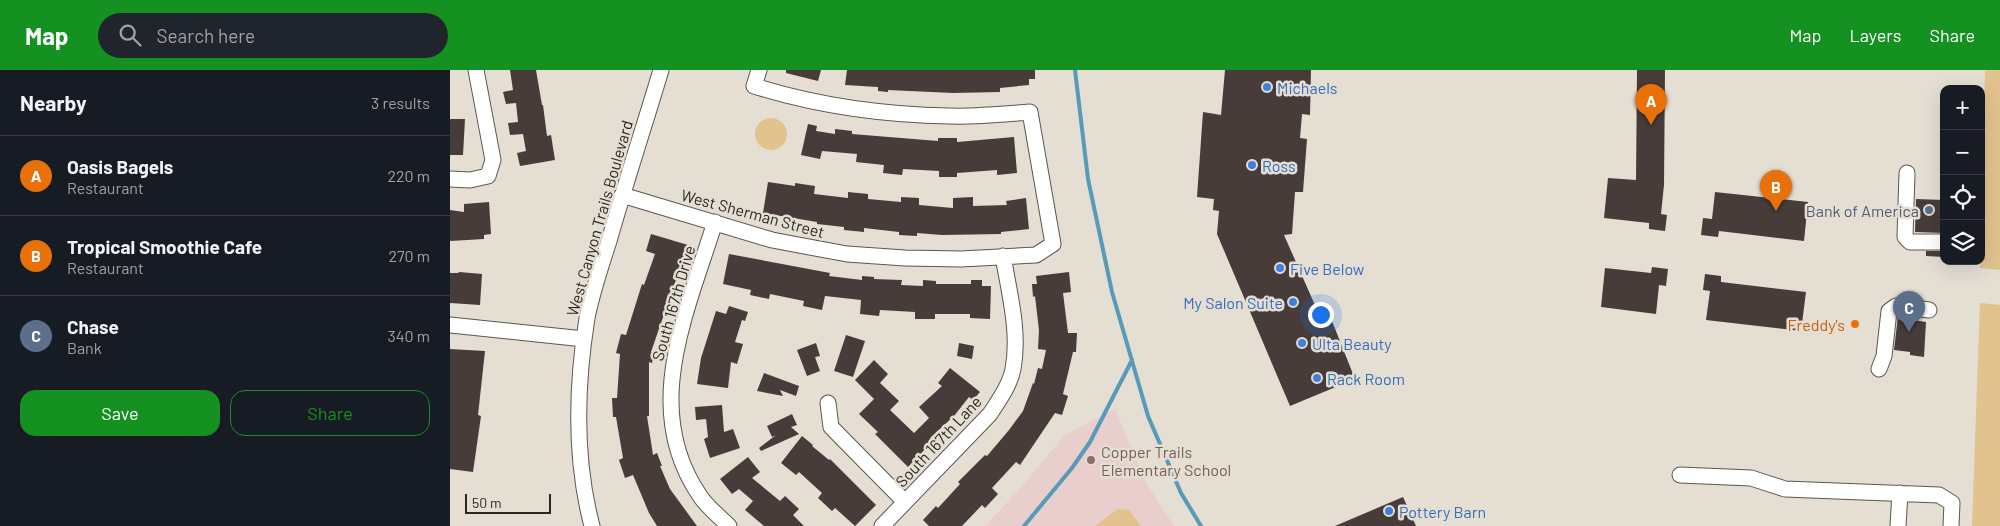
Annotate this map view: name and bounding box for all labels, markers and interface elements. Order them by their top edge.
search box [98,13,448,58]
text: Map [25,21,68,50]
icon: search [116,21,144,49]
text: Search here [156,24,255,47]
text: Map [1789,24,1821,46]
text: Layers [1849,24,1902,46]
text: Share [1930,24,1975,46]
place label: Michaels [1277,78,1338,97]
marker: Michaels [1261,81,1273,93]
pin: A [1635,84,1667,125]
map controls [1940,85,1985,265]
button: + [1940,85,1985,130]
text: Nearby [20,90,86,115]
text: 3 results [371,93,430,112]
street label: West Canyon Trails Boulevard [562,118,636,318]
button: − [1940,130,1985,175]
text: Oasis Bagels [67,155,173,178]
place label: Ross [1262,156,1296,175]
marker: Ross [1246,159,1258,171]
text: A [31,166,41,185]
text: 220 m [387,166,430,185]
pin: B [1760,170,1792,211]
button: locate [1940,175,1985,220]
text: Restaurant [67,178,144,197]
street label: West Sherman Street [679,185,827,241]
place label: Bank of America [1806,201,1919,220]
marker: Bank of America [1923,204,1935,216]
button: layers [1940,220,1985,265]
text: Tropical Smoothie Cafe [67,235,262,258]
street label: South 167th Drive [647,243,699,363]
text: B [31,246,41,265]
text: 270 m [388,246,430,265]
text: Restaurant [67,258,144,277]
place label: Five Below [1290,259,1365,278]
marker: Five Below [1274,262,1286,274]
pin: C [1893,291,1925,332]
place label: My Salon Suite [1183,293,1283,312]
marker: My Salon Suite [1287,296,1299,308]
your location [1308,302,1334,328]
text: Chase [67,315,119,338]
place label: Freddy's [1788,315,1845,334]
marker: Freddy's [1849,318,1861,330]
text: C [31,326,41,345]
text: 340 m [387,326,430,345]
place label: Ulta Beauty [1312,334,1392,353]
marker: Ulta Beauty [1296,337,1308,349]
text: Bank [67,338,102,357]
place label: Rack Room [1327,369,1405,388]
marker: Rack Room [1311,372,1323,384]
button: Save [20,390,220,436]
button: Share [230,390,430,436]
street label: South 167th Lane [891,391,985,491]
place label: Copper Trails Elementary School [1101,442,1231,479]
marker: Copper Trails Elementary School [1085,454,1097,466]
scale bar [465,491,551,514]
text: 50 m [472,494,501,511]
place label: Pottery Barn [1399,502,1486,521]
marker: Pottery Barn [1383,505,1395,517]

